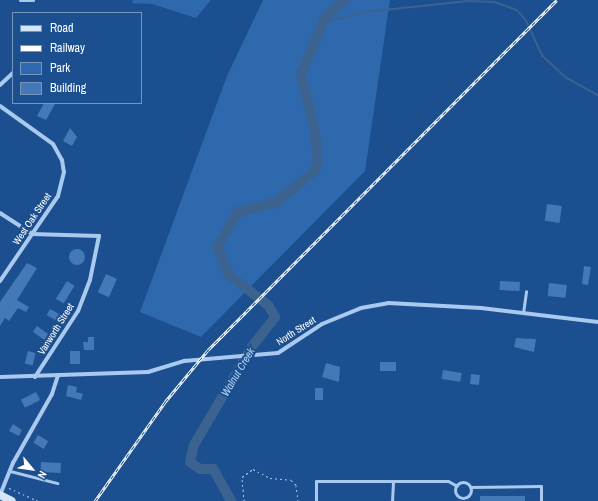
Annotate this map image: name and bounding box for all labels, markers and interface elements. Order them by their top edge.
legend [12,12,142,104]
text: Road [50,20,74,36]
text: Railway [50,40,85,56]
text: Park [50,60,70,76]
text: Building [50,80,86,96]
street label: West Oak Street [10,191,54,247]
street label: Vanworth Street [35,301,77,357]
street label: North Street [274,314,318,348]
water label: Walnut Creek [218,345,258,399]
north arrow [12,449,52,489]
text: N [35,469,50,481]

